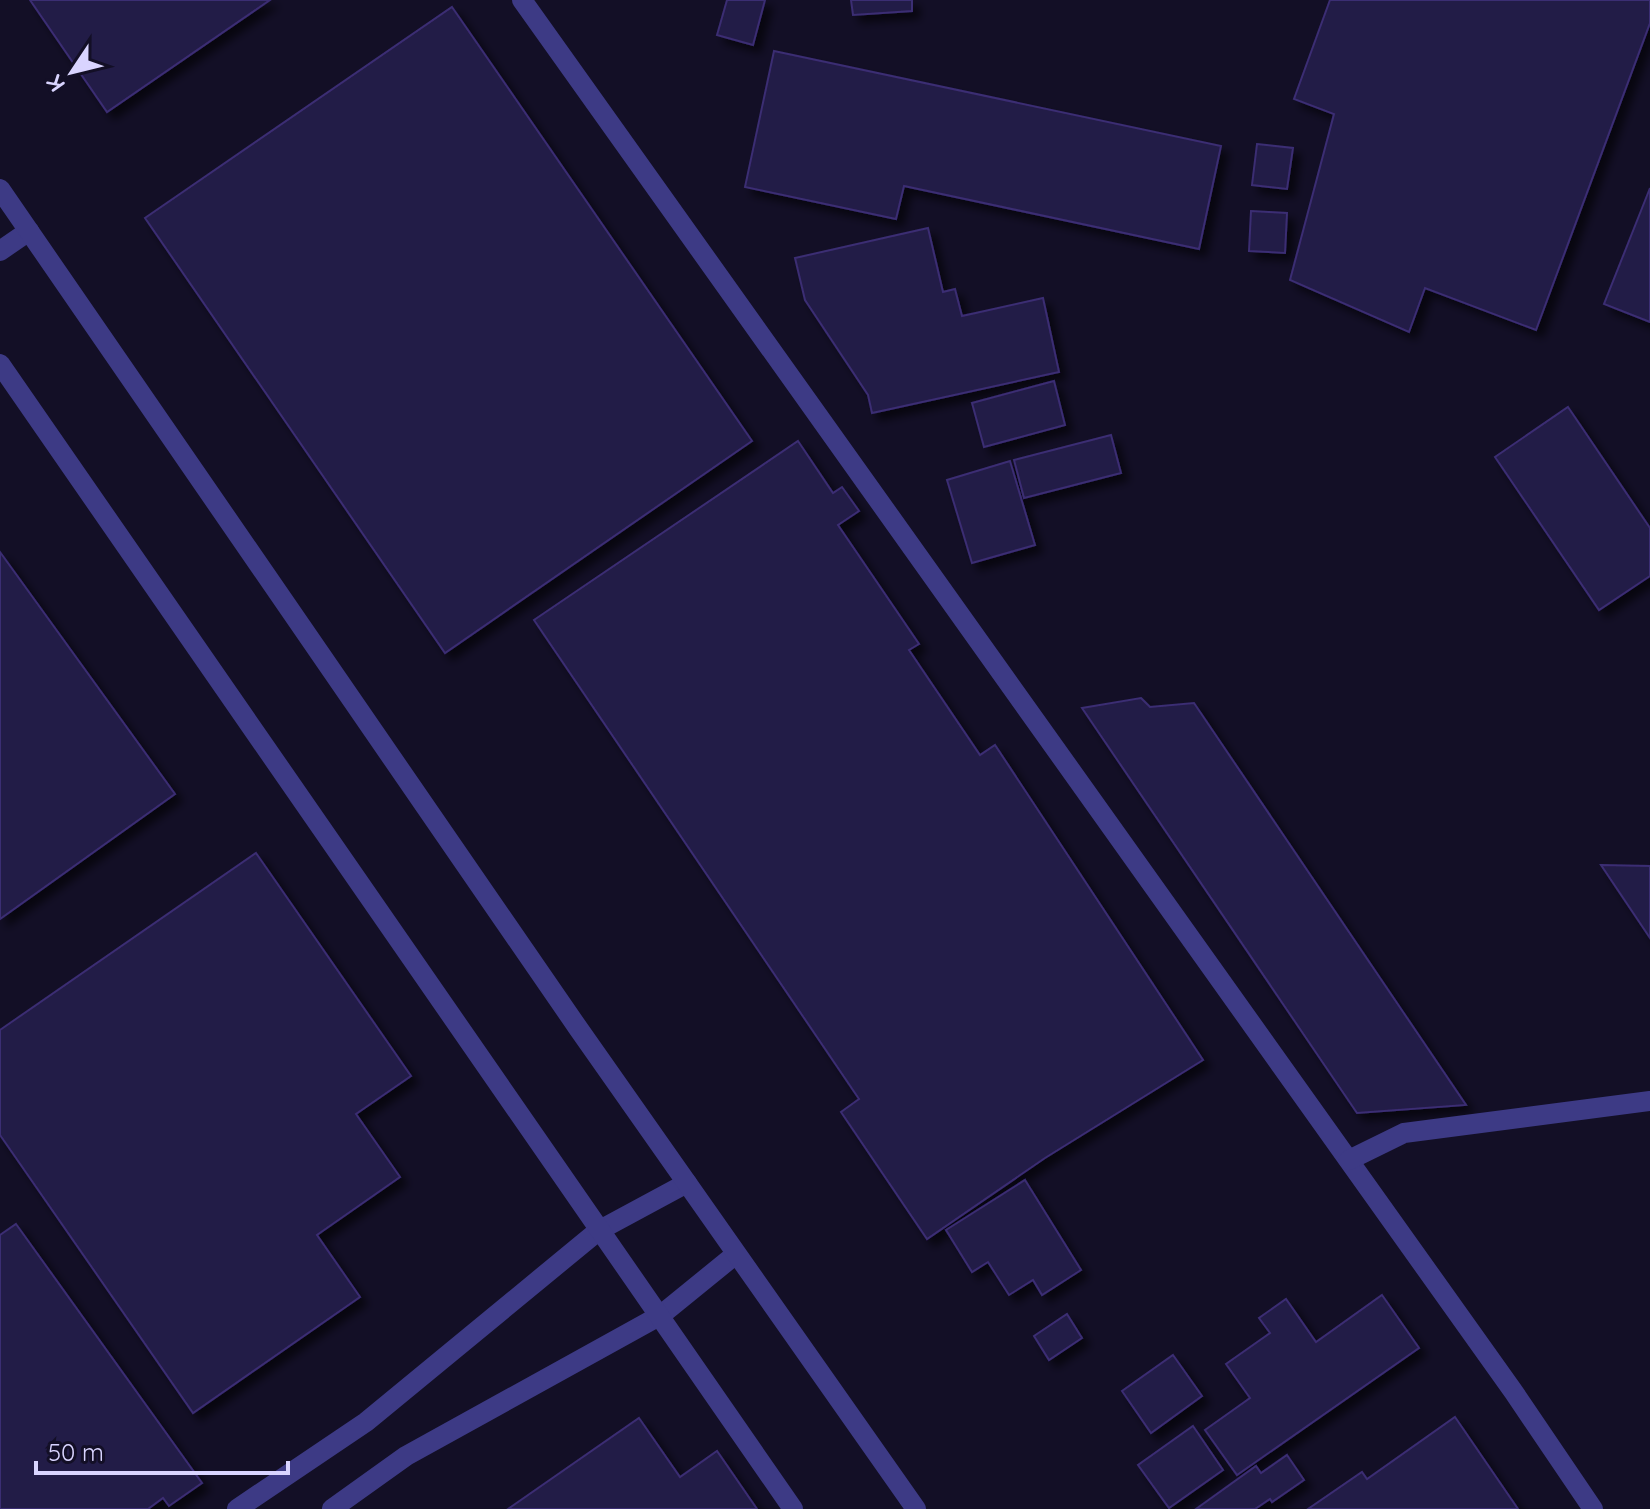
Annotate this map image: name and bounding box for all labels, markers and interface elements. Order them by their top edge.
north arrow [32,32,112,112]
text: K [40,70,71,97]
scale bar [36,1425,288,1475]
text: 50 m [48,1437,104,1467]

